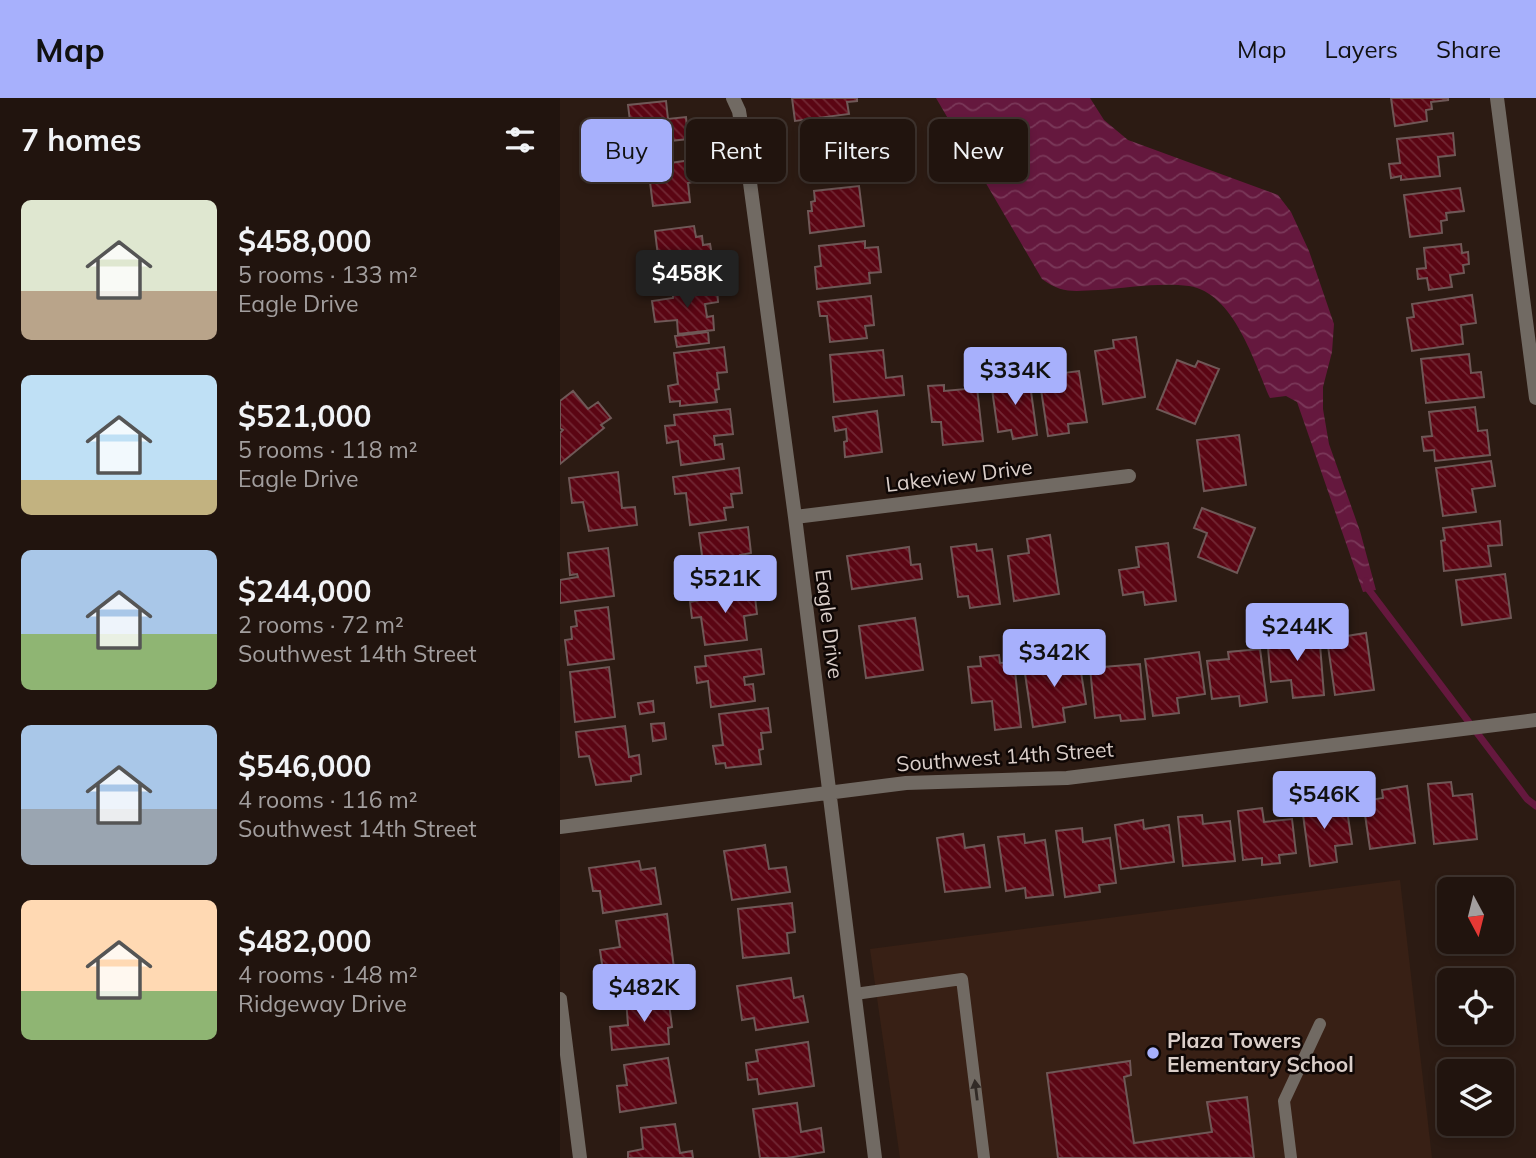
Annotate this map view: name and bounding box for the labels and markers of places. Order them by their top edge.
pin: $458K [638,250,736,310]
pin: $334K [966,348,1064,407]
pin: $521K [676,556,774,615]
pin: $244K [1248,603,1346,663]
pin: $342K [1005,630,1103,689]
pin: $546K [1275,772,1373,831]
pin: $482K [595,964,693,1024]
place label: Plaza Towers Elementary School [1167,1027,1354,1077]
marker: Plaza Towers Elementary School [1145,1045,1161,1061]

